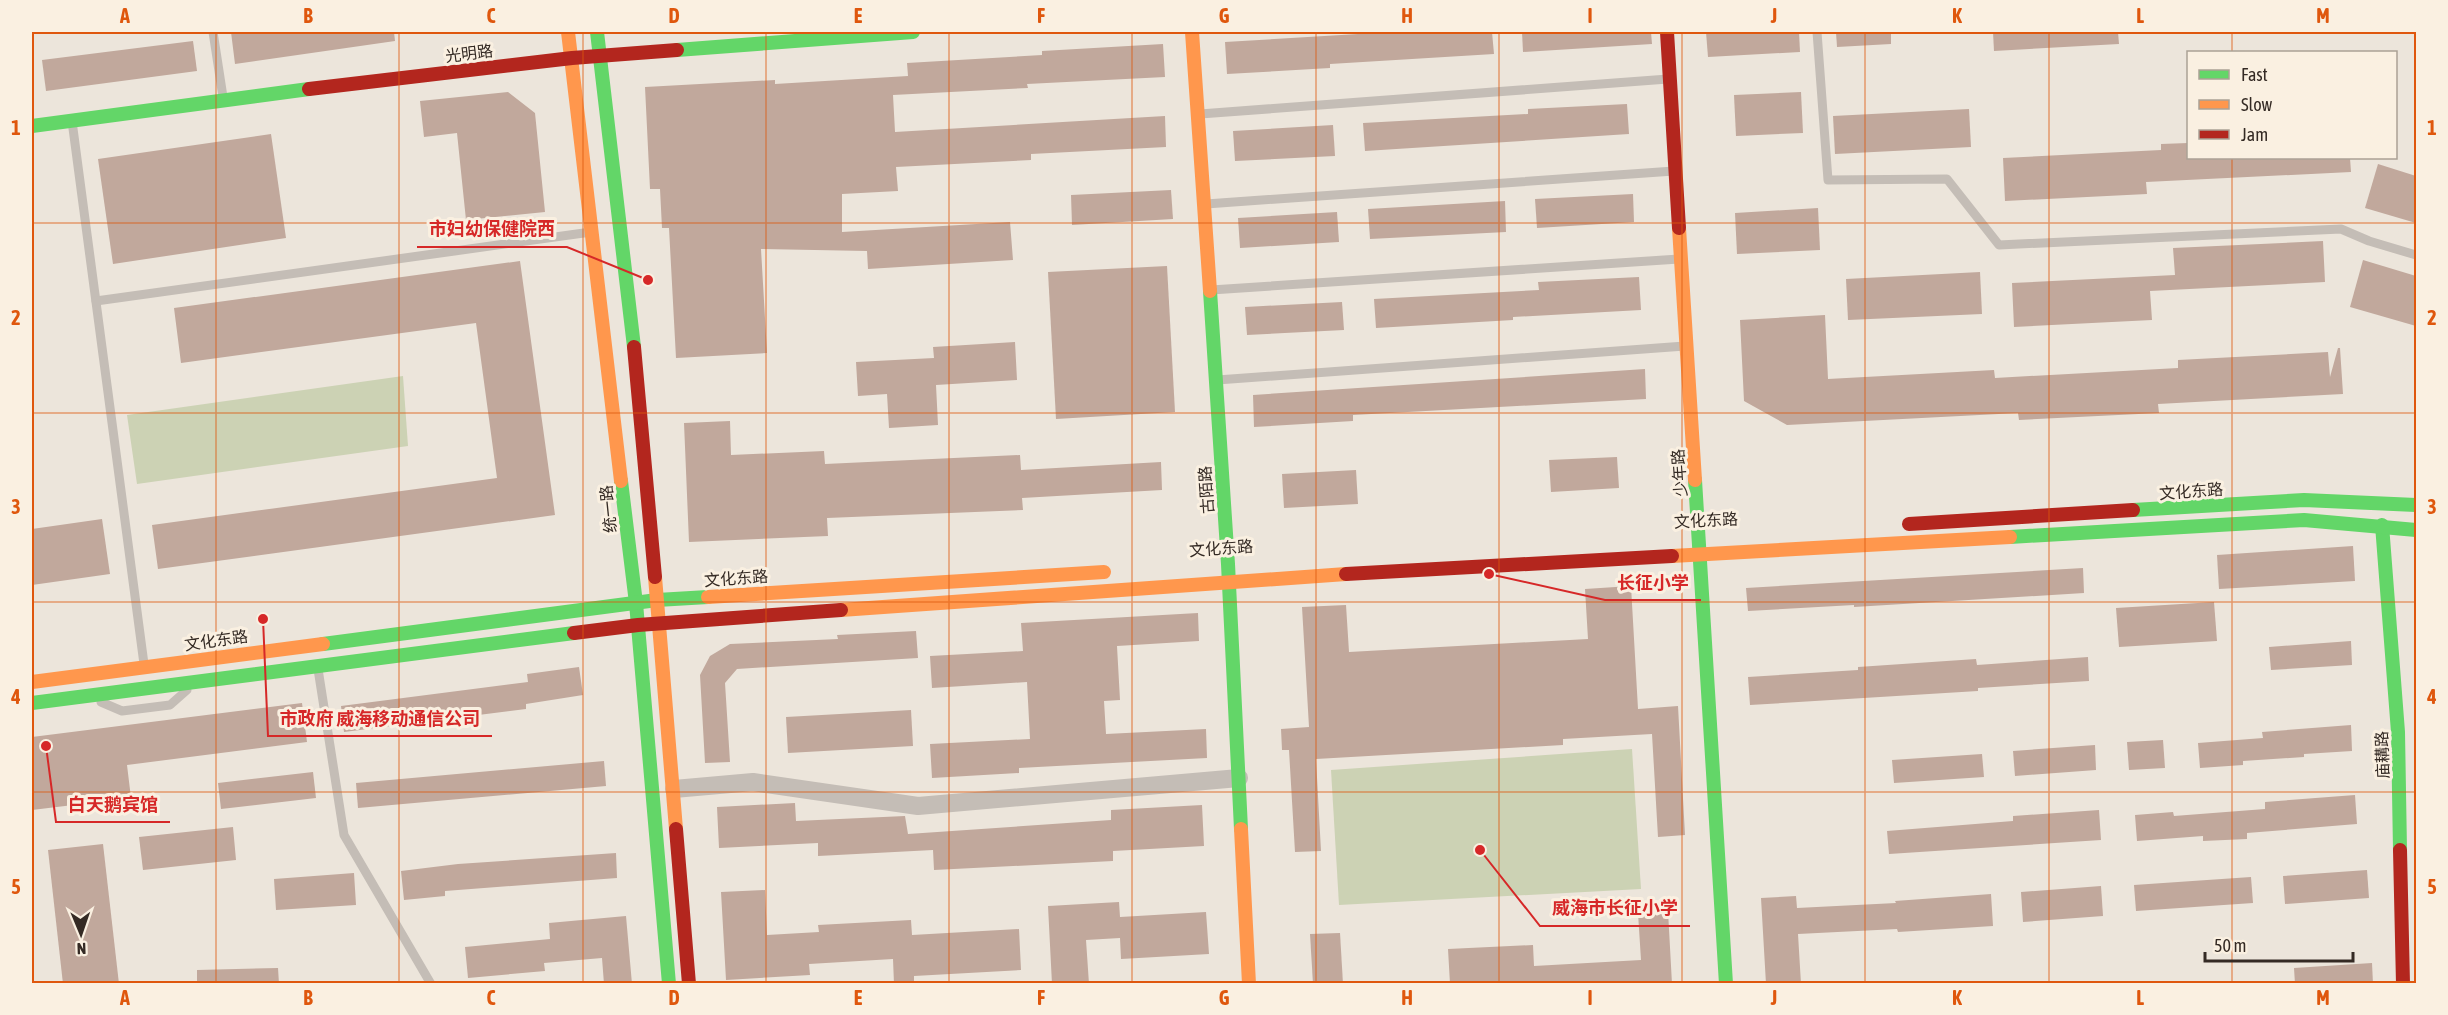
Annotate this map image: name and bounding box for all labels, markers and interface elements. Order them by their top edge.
text: A [119,4,130,27]
text: B [303,4,313,27]
text: C [487,4,496,27]
text: D [668,4,680,27]
text: E [854,4,863,27]
text: F [1037,4,1045,27]
text: G [1219,4,1230,27]
text: H [1401,4,1413,27]
text: I [1587,4,1593,27]
text: J [1770,4,1777,27]
text: K [1952,4,1962,27]
text: L [2136,4,2144,27]
text: M [2316,4,2330,27]
street label: 光明路 [444,41,494,65]
legend [2187,51,2397,159]
text: Fast [2241,64,2268,85]
text: Slow [2241,94,2272,115]
text: 1 [11,116,21,139]
text: 1 [2427,116,2437,139]
text: Jam [2241,124,2268,145]
callout: 市妇幼保健院西 [417,211,567,247]
text: 市妇幼保健院西 [429,218,555,239]
text: 2 [11,306,21,329]
text: 2 [2427,306,2437,329]
street label: 少年路 [1668,448,1690,498]
street label: 古陌路 [1195,465,1217,515]
street label: 文化东路 [2158,480,2224,502]
street label: 统一路 [597,484,619,534]
text: 3 [11,495,21,518]
text: 3 [2427,495,2437,518]
street label: 文化东路 [1674,509,1738,531]
street label: 文化东路 [1188,537,1254,559]
callout: 长征小学 [1605,564,1701,600]
street label: 文化东路 [703,567,769,589]
text: 长征小学 [1617,572,1689,593]
street label: 文化东路 [183,627,249,653]
text: 4 [10,685,21,708]
text: 4 [2426,685,2437,708]
callout: 市政府 威海移动通信公司 [268,700,492,736]
text: 市政府 威海移动通信公司 [280,708,480,729]
street label: 庙耩路 [2372,731,2392,779]
callout: 白天鹅宾馆 [56,786,170,822]
text: 白天鹅宾馆 [68,794,158,815]
text: 5 [11,875,21,898]
text: 5 [2427,875,2437,898]
callout: 威海市长征小学 [1540,890,1690,926]
text: 威海市长征小学 [1552,897,1678,918]
north arrow [51,904,111,964]
scale bar [2205,925,2354,963]
text: 50 m [2214,935,2246,956]
text: N [76,940,87,958]
text: A [119,986,130,1009]
text: B [303,986,313,1009]
text: C [487,986,496,1009]
text: D [668,986,680,1009]
text: E [854,986,863,1009]
text: F [1037,986,1045,1009]
text: G [1219,986,1230,1009]
text: H [1401,986,1413,1009]
text: I [1587,986,1593,1009]
text: J [1770,986,1777,1009]
text: K [1952,986,1962,1009]
text: L [2136,986,2144,1009]
text: M [2316,986,2330,1009]

